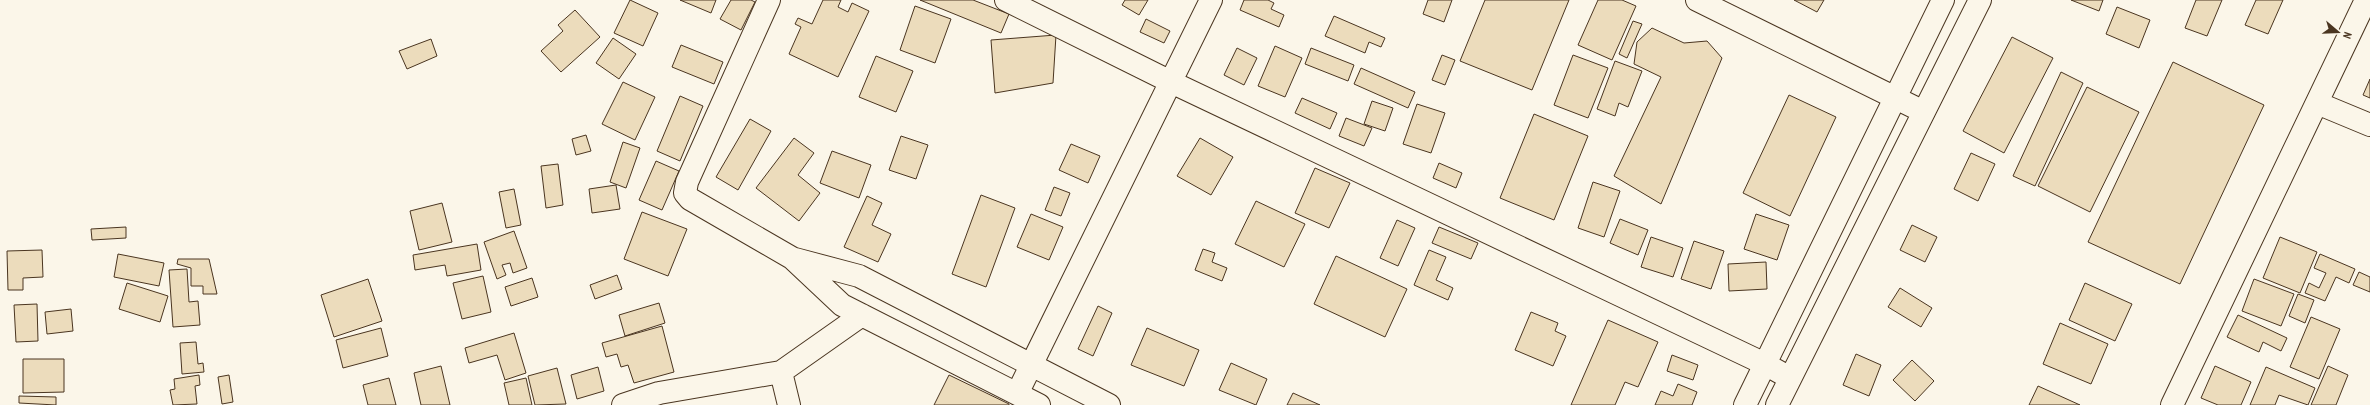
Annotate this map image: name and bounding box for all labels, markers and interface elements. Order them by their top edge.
north arrow [2318,12,2358,52]
text: N [2340,30,2355,40]

